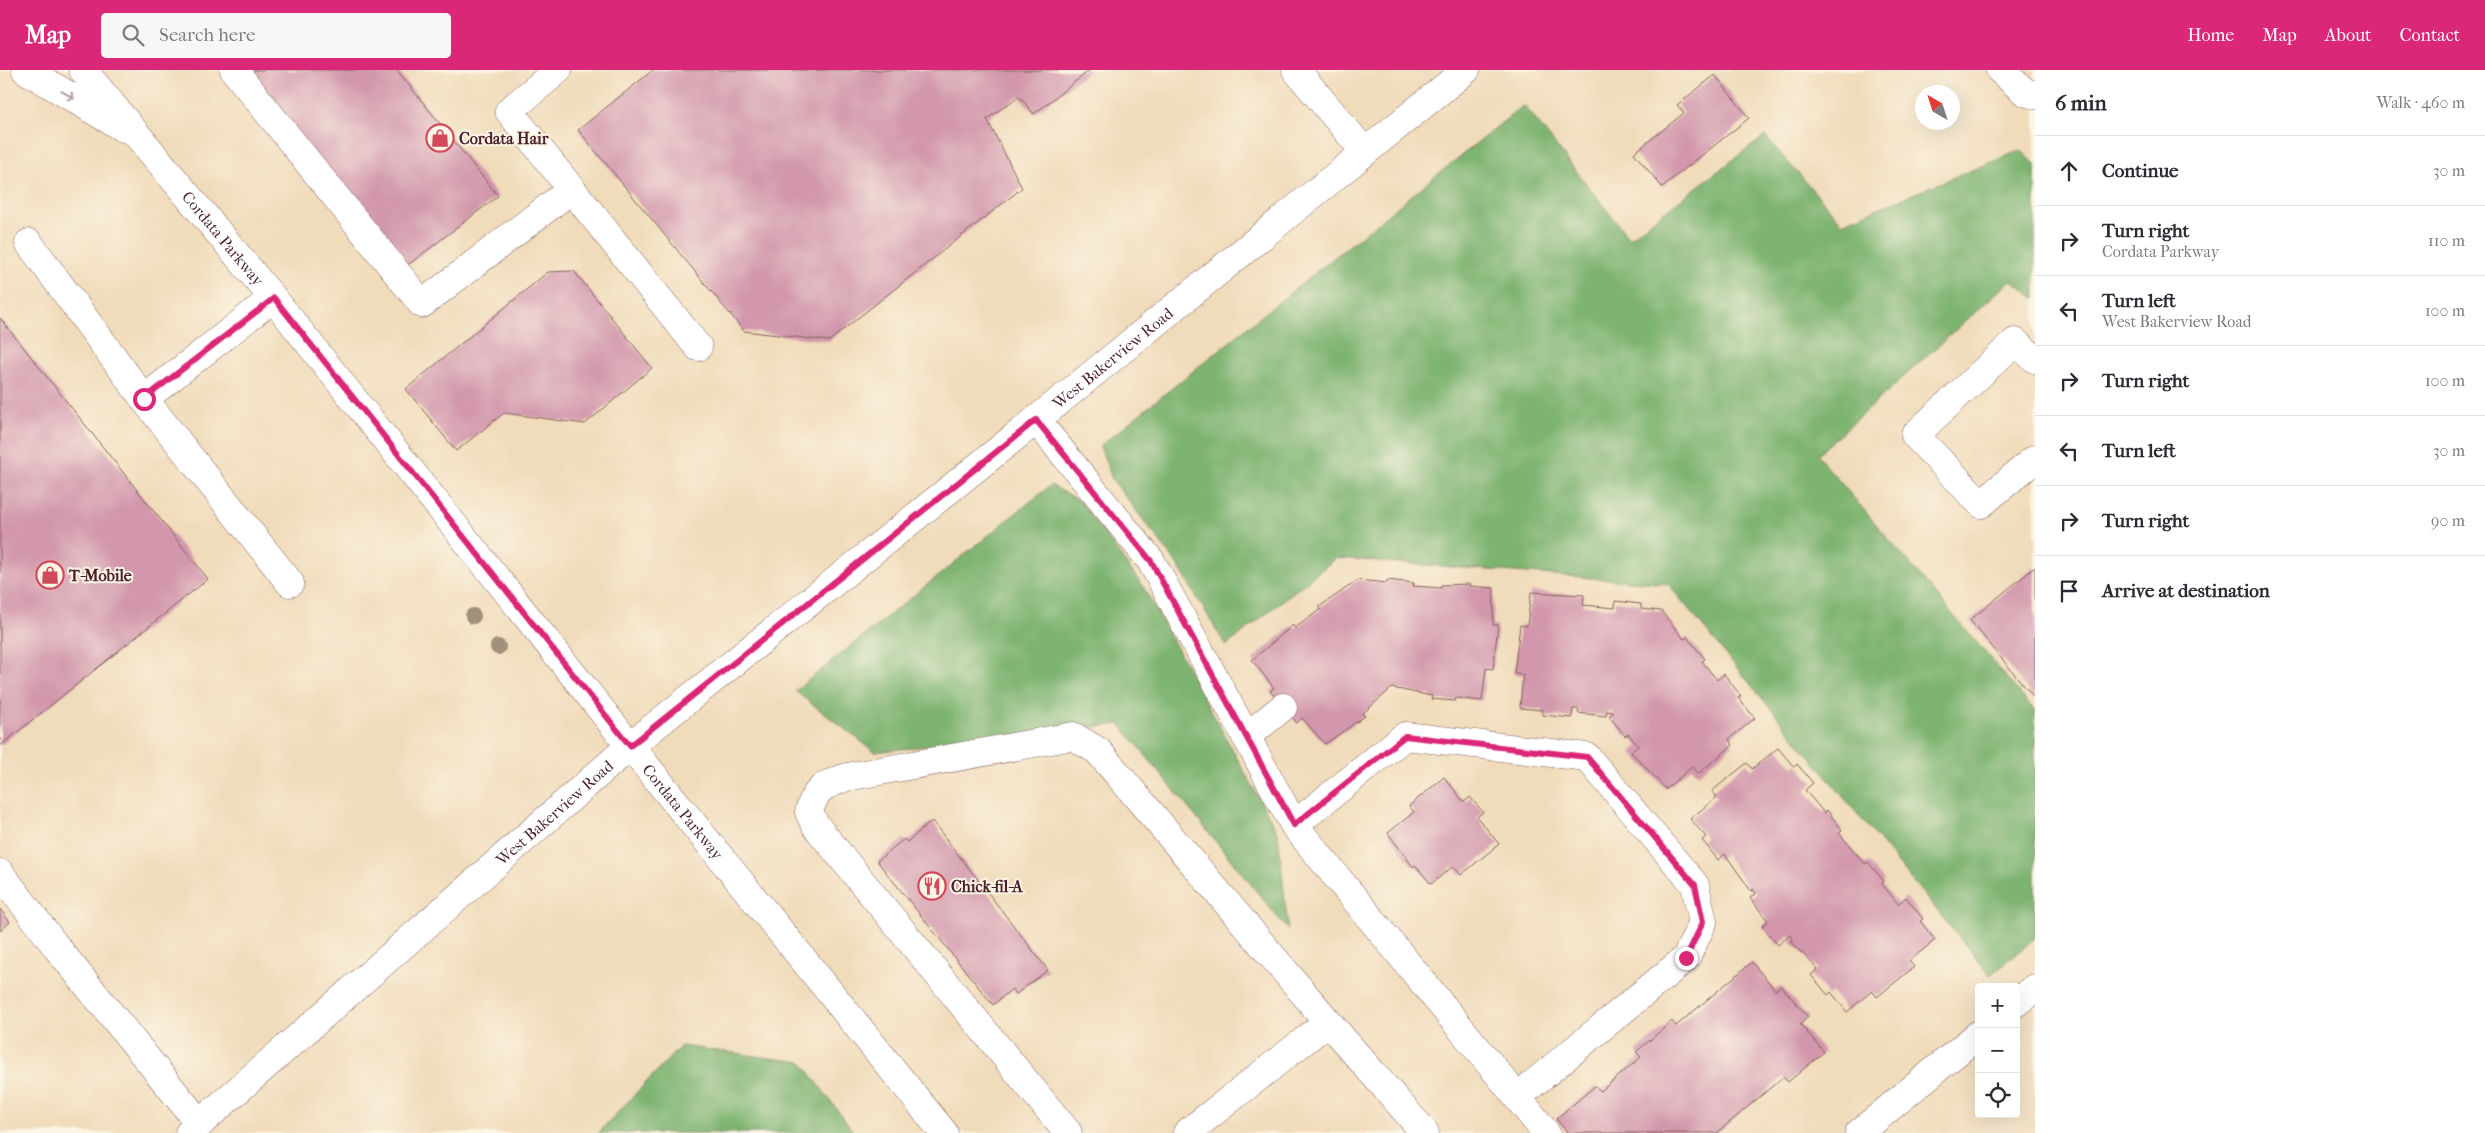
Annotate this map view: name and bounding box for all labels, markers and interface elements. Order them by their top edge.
search box [101,13,451,58]
text: Map [25,21,71,49]
icon: search [119,21,147,49]
text: Search here [159,24,255,46]
text: Home [2187,25,2234,46]
text: Map [2262,25,2297,46]
text: About [2325,25,2371,46]
text: Contact [2399,25,2460,46]
north arrow [1915,85,1960,130]
one-way arrow [60,91,74,101]
text: 6 min [2055,91,2107,115]
text: Walk · 460 m [2377,93,2465,112]
shop icon: Cordata Hair [425,123,455,153]
place label: Cordata Hair [459,129,550,148]
icon: ahead [2055,157,2083,185]
text: Continue [2102,160,2178,182]
text: 30 m [2433,161,2465,180]
street label: Cordata Parkway [178,187,268,290]
text: Turn right [2102,220,2189,242]
icon: right [2055,227,2083,255]
text: 110 m [2428,231,2465,250]
text: Cordata Parkway [2102,242,2219,261]
text: Turn left [2102,290,2176,312]
icon: left [2055,297,2083,325]
text: 100 m [2425,301,2465,320]
street label: West Bakerview Road [1048,303,1177,413]
text: West Bakerview Road [2102,312,2252,331]
icon: right [2055,367,2083,395]
text: Turn right [2102,370,2189,392]
text: 100 m [2425,371,2465,390]
route start [133,388,156,411]
icon: left [2055,437,2083,465]
text: Turn left [2102,440,2176,462]
text: 30 m [2433,441,2465,460]
icon: right [2055,507,2083,535]
text: Turn right [2102,510,2189,532]
text: 90 m [2431,511,2465,530]
shop icon: T-Mobile [35,560,65,590]
place label: T-Mobile [68,566,132,585]
icon: arrive [2055,577,2083,605]
text: Arrive at destination [2102,580,2270,602]
street label: West Bakerview Road [491,756,617,870]
street label: Cordata Parkway [638,760,727,864]
restaurant icon: Chick-fil-A [917,871,947,901]
place label: Chick-fil-A [951,877,1023,896]
route end [1675,947,1698,970]
map controls [1975,983,2020,1118]
button: + [1975,983,2020,1028]
button: − [1975,1028,2020,1073]
button: locate [1975,1073,2020,1118]

